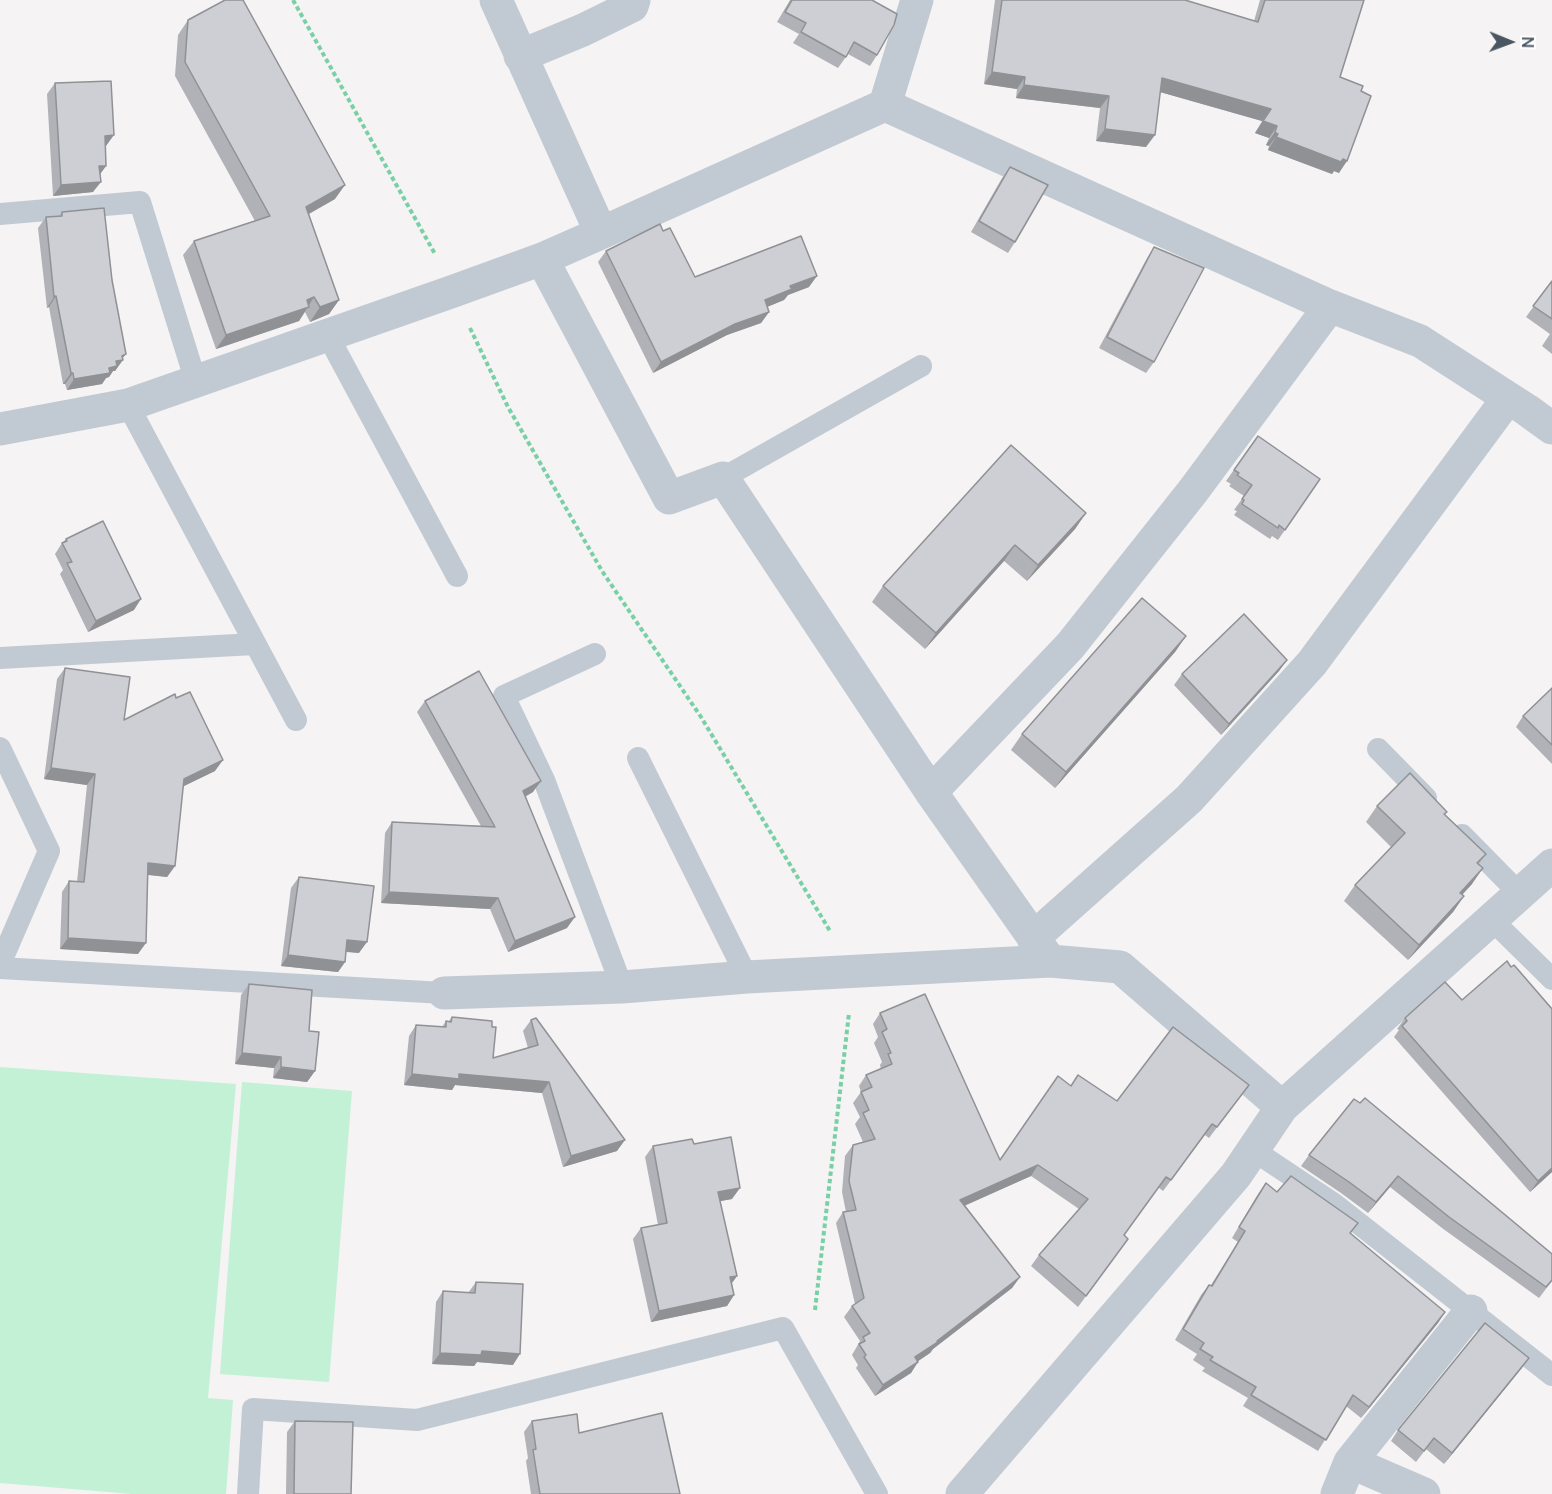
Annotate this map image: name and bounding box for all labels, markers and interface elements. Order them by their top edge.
north arrow [1480,12,1540,72]
text: N [1517,36,1539,48]

